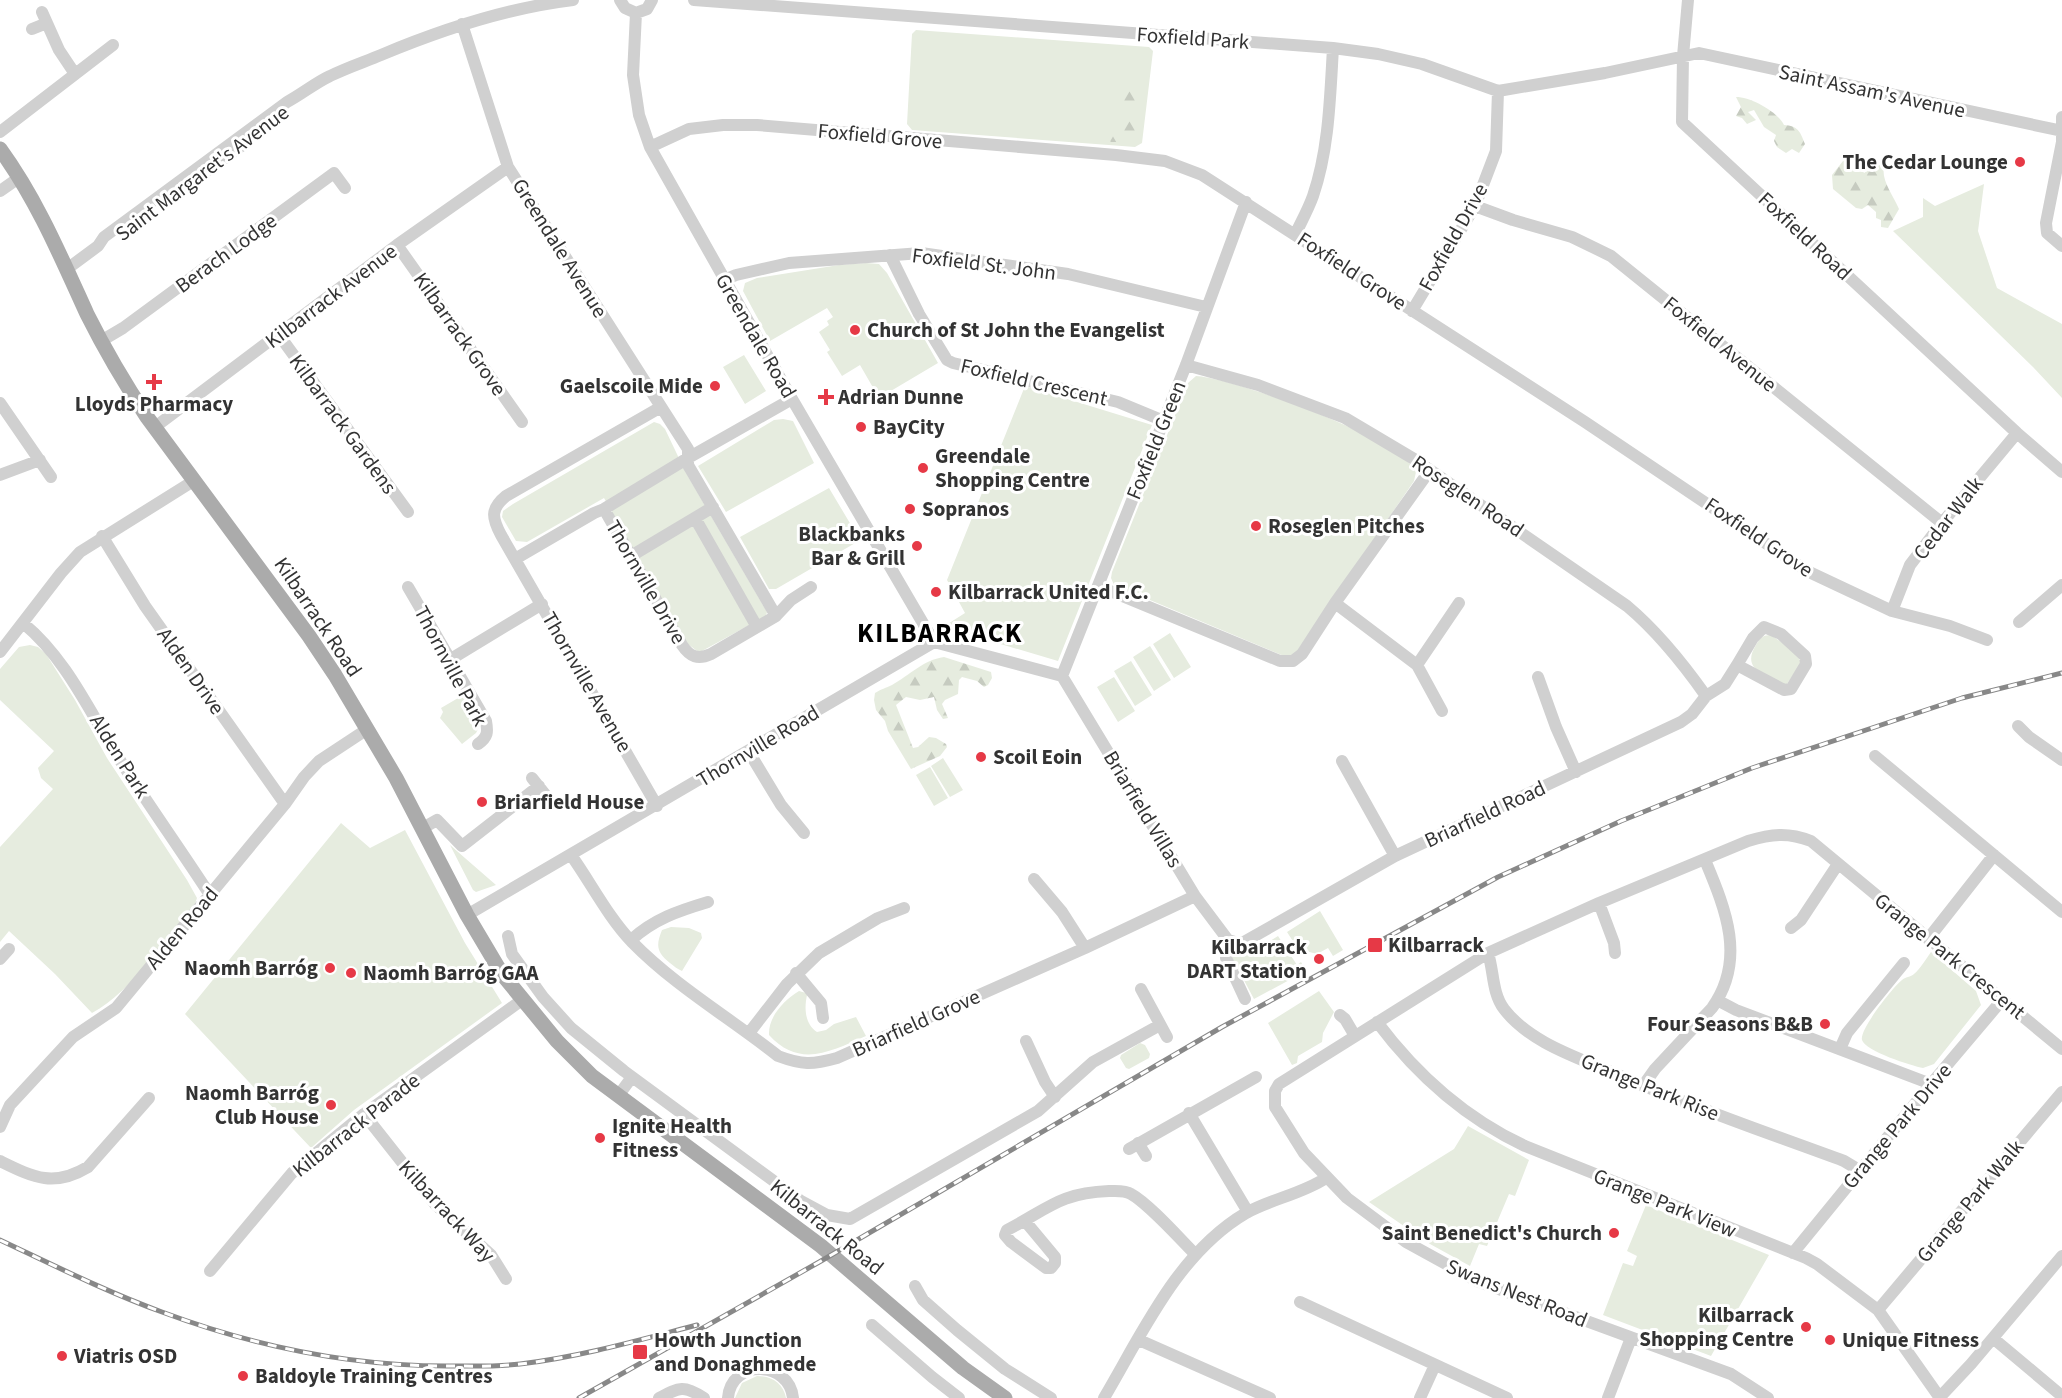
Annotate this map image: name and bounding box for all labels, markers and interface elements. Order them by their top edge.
street label: Foxfield Park [1136,19,1251,57]
street label: Saint Assam's Avenue [1776,57,1968,125]
street label: Saint Margaret's Avenue [109,98,295,248]
street label: Foxfield Grove [816,116,944,156]
place label: The Cedar Lounge [1843,147,2008,177]
marker: The Cedar Lounge [2013,155,2027,169]
street label: Greendale Avenue [505,173,615,323]
street label: Foxfield Drive [1411,178,1495,296]
street label: Foxfield Road [1751,185,1859,287]
street label: Berach Lodge [169,206,283,300]
street label: Foxfield Grove [1291,224,1413,318]
street label: Kilbarrack Avenue [259,236,403,356]
street label: Foxfield St. John [910,240,1058,288]
street label: Kilbarrack Grove [406,266,514,402]
street label: Greendale Road [708,268,804,404]
street label: Foxfield Avenue [1657,289,1783,399]
place label: Church of St John the Evangelist [867,315,1165,345]
marker: Church of St John the Evangelist [848,323,862,337]
street label: Kilbarrack Gardens [282,348,404,500]
street label: Foxfield Crescent [958,351,1110,413]
place label: Gaelscoile Mide [560,371,703,401]
marker: Lloyds Pharmacy [147,375,161,389]
street label: Foxfield Green [1119,376,1193,504]
marker: Gaelscoile Mide [708,379,722,393]
place label: Adrian Dunne [837,382,964,412]
place label: Lloyds Pharmacy [75,389,233,419]
marker: Adrian Dunne [819,390,833,404]
place label: BayCity [873,412,945,442]
marker: BayCity [854,420,868,434]
place label: Greendale Shopping Centre [935,441,1090,495]
street label: Roseglen Road [1406,447,1530,545]
marker: Greendale Shopping Centre [916,461,930,475]
street label: Cedar Walk [1906,469,1991,566]
street label: Foxfield Grove [1699,490,1819,584]
place label: Sopranos [922,494,1009,524]
marker: Sopranos [903,502,917,516]
place label: Roseglen Pitches [1268,511,1424,541]
street label: Thornville Drive [598,514,694,650]
place label: Blackbanks Bar & Grill [798,519,905,573]
marker: Roseglen Pitches [1249,519,1263,533]
marker: Blackbanks Bar & Grill [910,539,924,553]
street label: Kilbarrack Road [267,551,369,683]
place label: Kilbarrack United F.C. [948,577,1149,607]
marker: Kilbarrack United F.C. [929,585,943,599]
street label: Thornville Park [407,601,496,732]
street label: Thornville Avenue [535,606,639,758]
district label: KILBARRACK [857,614,1023,653]
street label: Alden Drive [150,621,232,721]
street label: Thornville Road [691,698,825,794]
street label: Alden Park [82,708,158,804]
place label: Scoil Eoin [993,742,1082,772]
street label: Briarfield Villas [1096,745,1190,873]
marker: Scoil Eoin [974,750,988,764]
street label: Briarfield Road [1419,773,1551,855]
place label: Briarfield House [494,787,644,817]
marker: Briarfield House [475,795,489,809]
street label: Alden Road [139,880,225,976]
street label: Grange Park Crescent [1868,886,2032,1026]
place label: Kilbarrack [1388,930,1485,960]
place label: Kilbarrack DART Station [1187,932,1307,986]
marker: Kilbarrack [1366,936,1384,954]
marker: Kilbarrack DART Station [1312,952,1326,966]
place label: Naomh Barróg [184,953,318,983]
place label: Naomh Barróg GAA [363,958,539,988]
marker: Naomh Barróg [323,961,337,975]
marker: Naomh Barróg GAA [344,966,358,980]
street label: Briarfield Grove [847,981,985,1065]
place label: Four Seasons B&B [1647,1009,1813,1039]
marker: Four Seasons B&B [1818,1017,1832,1031]
street label: Grange Park Rise [1576,1046,1724,1128]
street label: Grange Park Drive [1835,1057,1959,1195]
street label: Kilbarrack Parade [286,1066,426,1184]
place label: Naomh Barróg Club House [185,1078,319,1132]
marker: Naomh Barróg Club House [324,1098,338,1112]
place label: Ignite Health Fitness [612,1111,732,1165]
marker: Ignite Health Fitness [593,1131,607,1145]
street label: Grange Park Walk [1909,1132,2031,1269]
street label: Kilbarrack Way [392,1153,502,1269]
street label: Grange Park View [1589,1161,1741,1245]
street label: Kilbarrack Road [764,1172,890,1282]
place label: Saint Benedict's Church [1382,1218,1602,1248]
marker: Saint Benedict's Church [1607,1226,1621,1240]
street label: Swans Nest Road [1442,1251,1592,1335]
place label: Kilbarrack Shopping Centre [1639,1300,1794,1354]
marker: Kilbarrack Shopping Centre [1799,1320,1813,1334]
place label: Howth Junction and Donaghmede [654,1325,816,1379]
place label: Unique Fitness [1842,1325,1979,1355]
marker: Unique Fitness [1823,1333,1837,1347]
place label: Viatris OSD [73,1341,177,1371]
marker: Howth Junction and Donaghmede [631,1343,649,1361]
marker: Viatris OSD [55,1349,69,1363]
place label: Baldoyle Training Centres [255,1361,492,1391]
marker: Baldoyle Training Centres [236,1369,250,1383]

